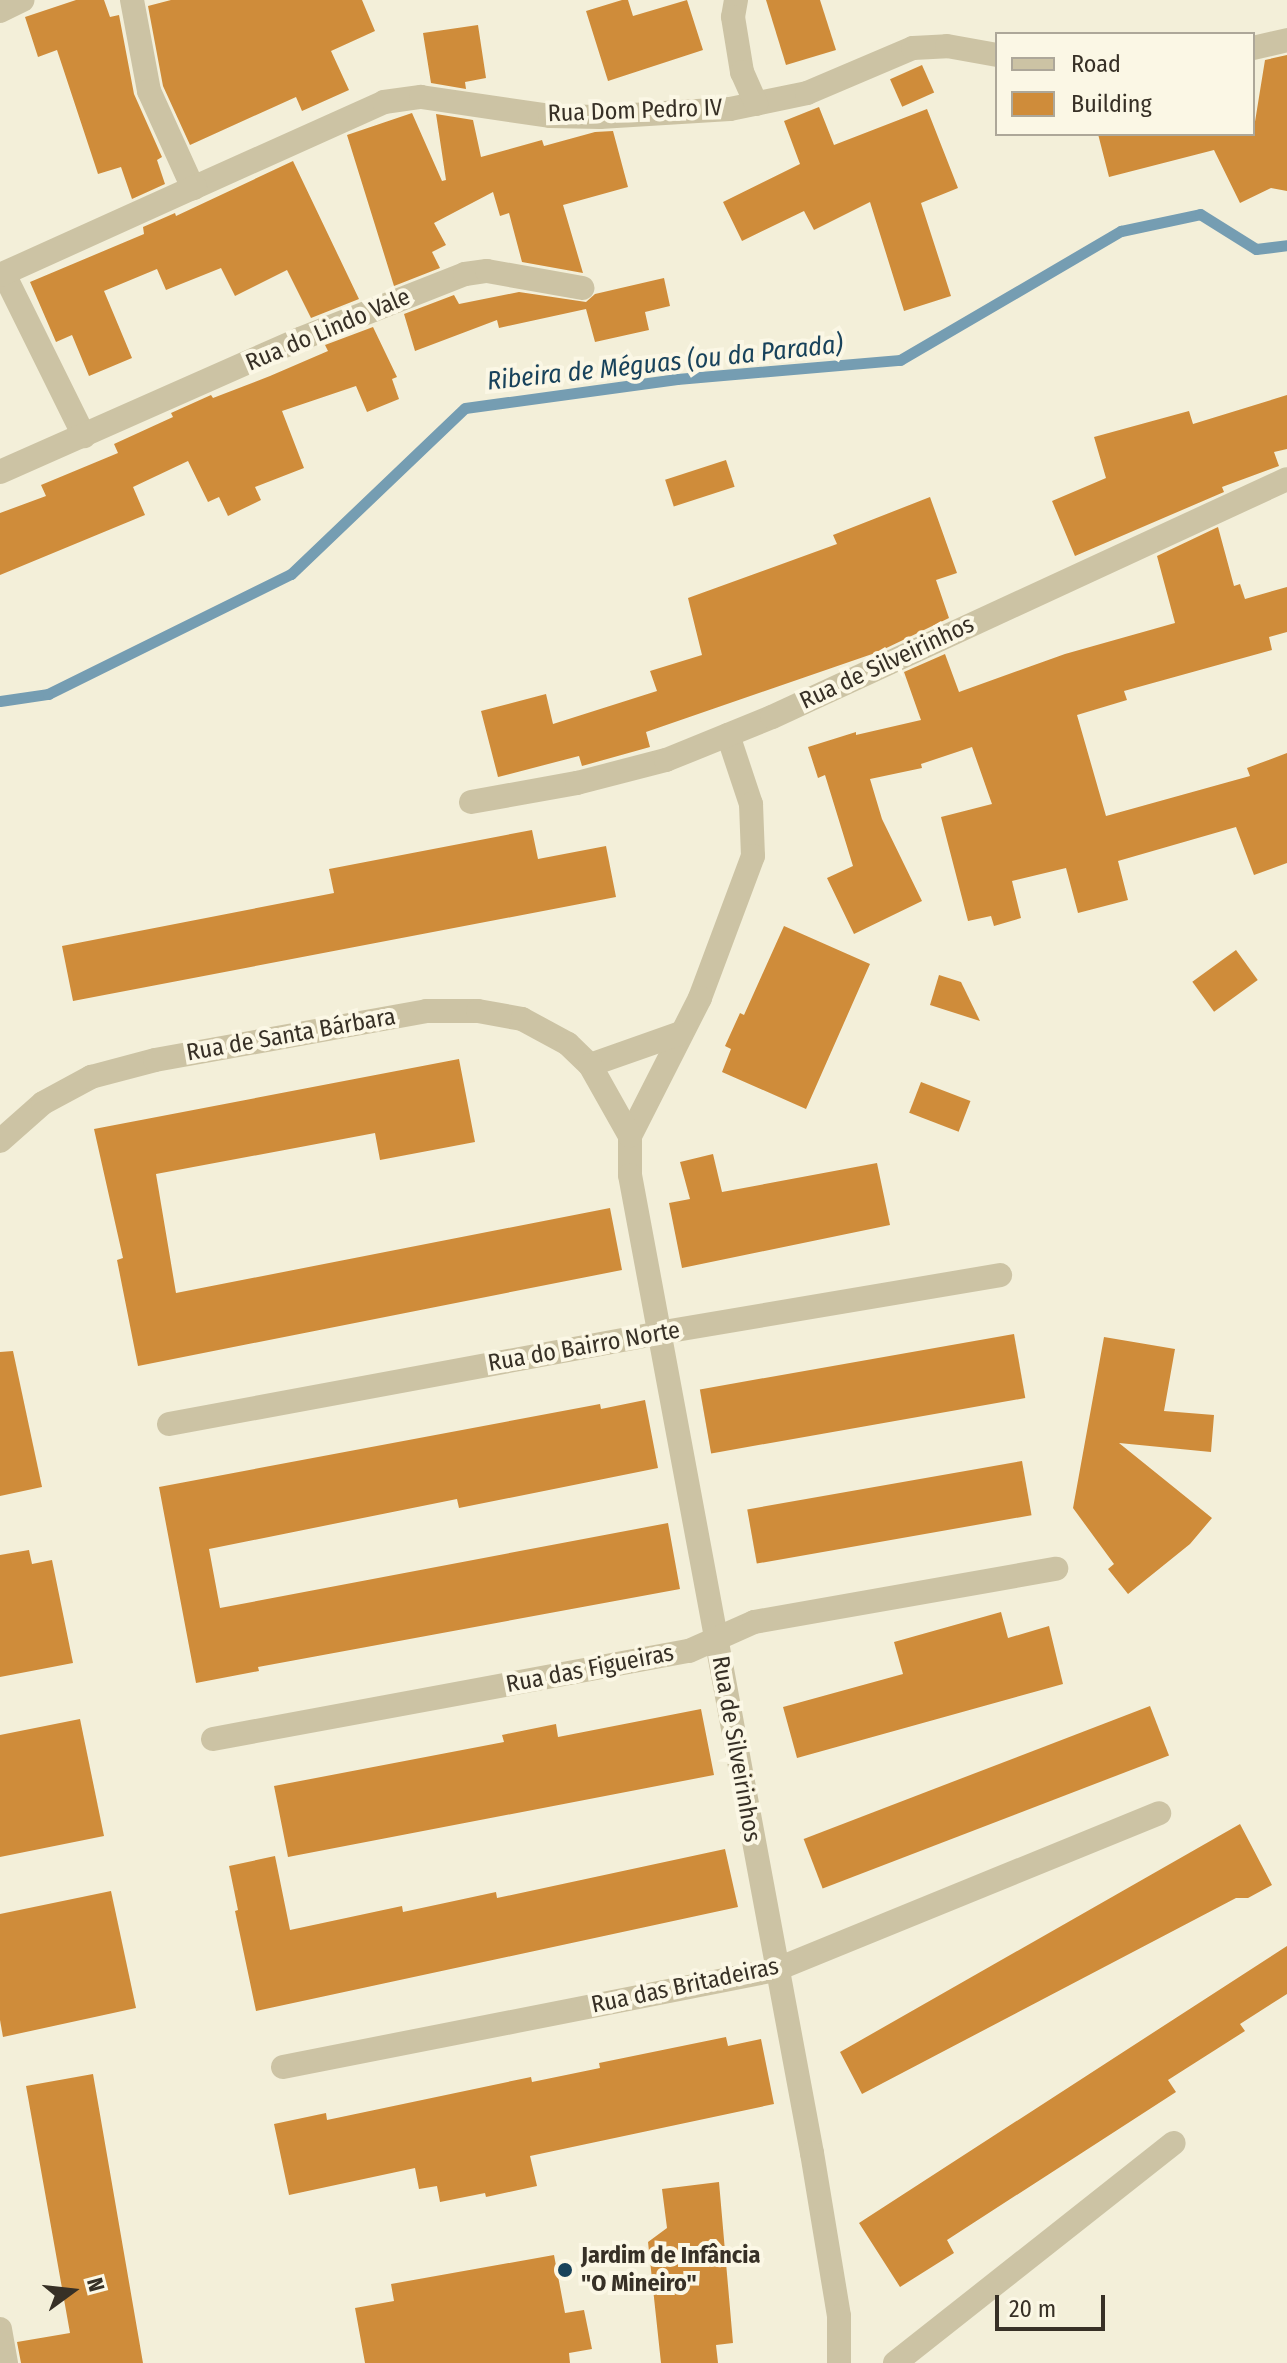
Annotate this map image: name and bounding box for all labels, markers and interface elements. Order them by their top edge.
legend [995,32,1255,136]
text: Road [1071,50,1121,78]
text: Building [1071,90,1152,118]
street label: Rua Dom Pedro IV [547,94,723,128]
street label: Rua do Lindo Vale [242,282,414,378]
water label: Ribeira de Méguas (ou da Parada) [485,329,845,397]
street label: Rua de Silveirinhos [795,610,979,716]
street label: Rua de Santa Bárbara [184,1002,398,1068]
street label: Rua do Bairro Norte [486,1316,682,1378]
street label: Rua das Figueiras [504,1639,676,1699]
street label: Rua de Silveirinhos [705,1654,767,1844]
street label: Rua das Britadeiras [589,1952,781,2020]
place label: Jardim de Infância "O Mineiro" [581,2242,760,2298]
north arrow [32,2251,112,2331]
marker: Jardim de Infância "O Mineiro" [556,2261,574,2279]
text: N [81,2275,110,2295]
scale bar [999,2279,1109,2329]
text: 20 m [1009,2295,1056,2323]

